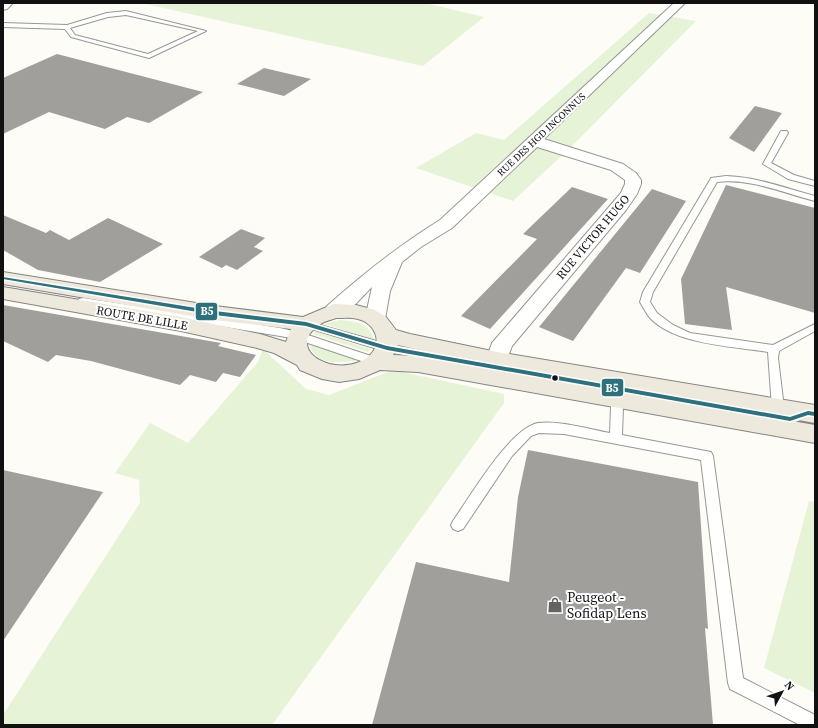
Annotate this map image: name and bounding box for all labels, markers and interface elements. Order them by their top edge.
street label: RUE DES HGD INCONNUS [494,90,588,179]
street label: RUE VICTOR HUGO [553,191,633,283]
street label: ROUTE DE LILLE [95,302,189,334]
line badge: B5 [195,302,218,321]
text: B5 [200,304,214,319]
unlabelled marker [550,373,560,383]
line badge: B5 [601,378,624,397]
text: B5 [605,381,619,396]
place label: Peugeot - Sofidap Lens [567,587,646,623]
shop icon: Peugeot - Sofidap Lens [546,596,564,614]
north arrow [762,672,802,712]
text: N [781,678,798,694]

